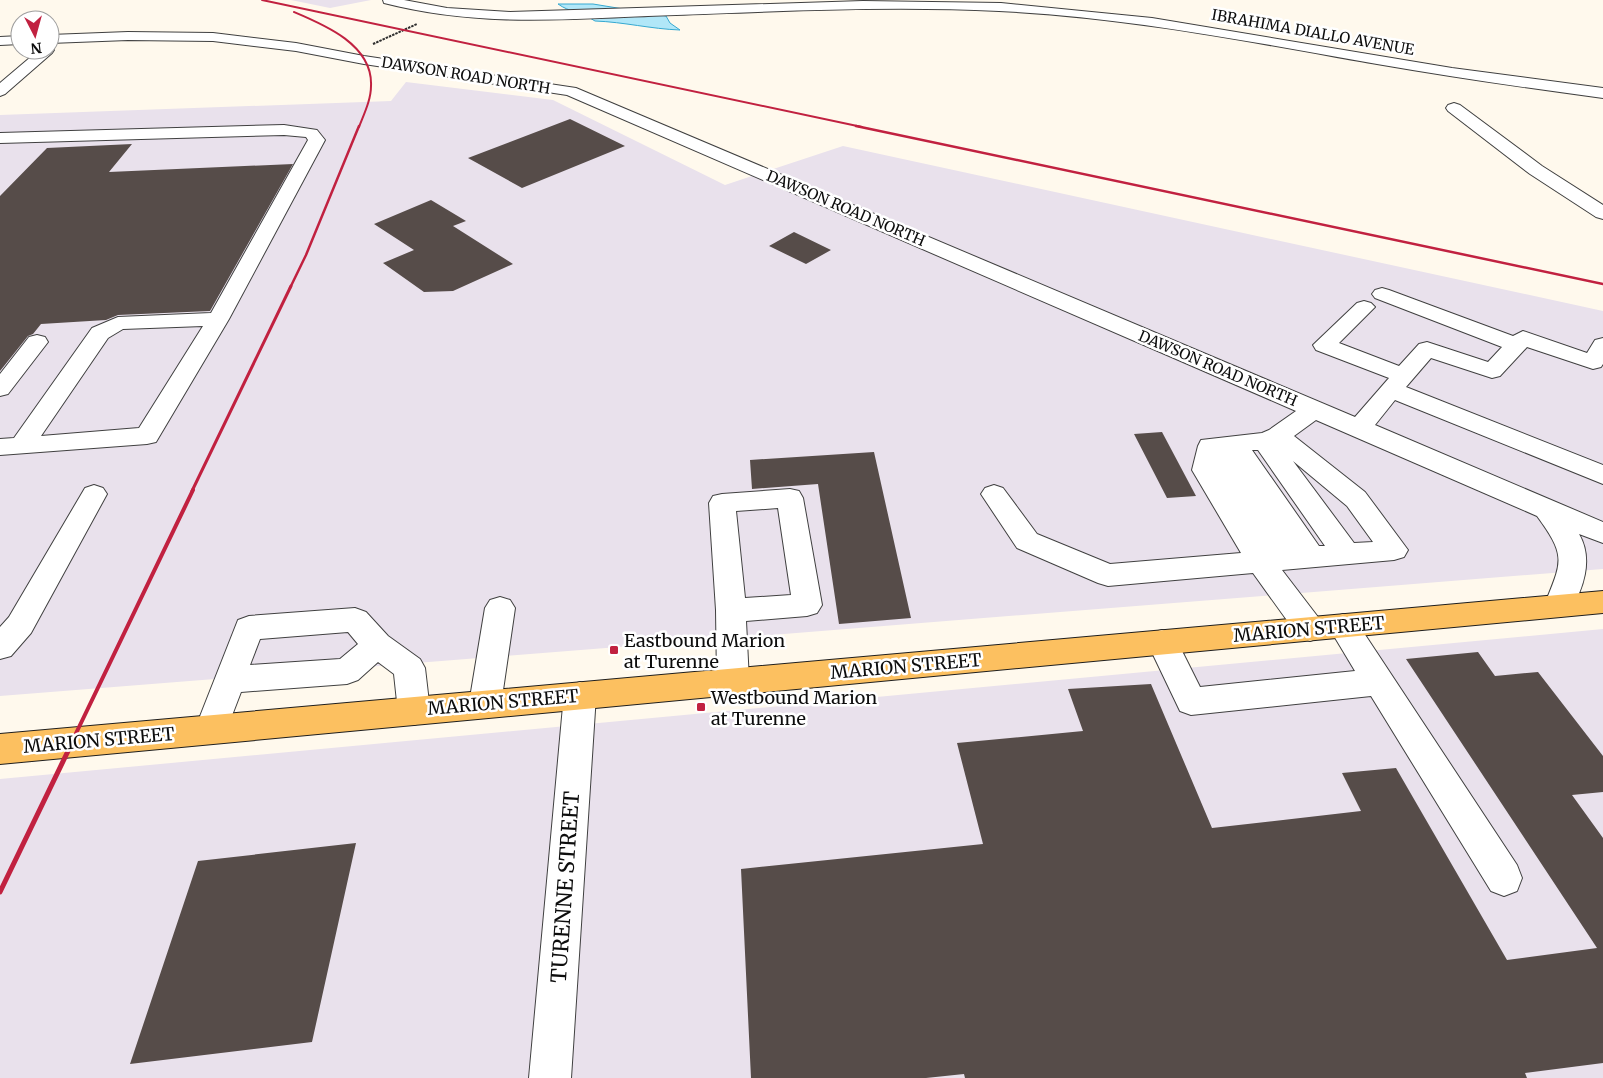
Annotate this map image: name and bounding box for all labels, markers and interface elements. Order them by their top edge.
street label: IBRAHIMA DIALLO AVENUE [1210,5,1416,59]
north arrow [10,10,60,60]
text: N [30,38,43,57]
street label: DAWSON ROAD NORTH [380,52,552,98]
street label: DAWSON ROAD NORTH [764,166,928,250]
street label: DAWSON ROAD NORTH [1136,326,1300,410]
street label: MARION STREET [1232,611,1386,647]
place label: Eastbound Marion at Turenne [624,629,785,673]
marker: Eastbound Marion at Turenne [608,644,620,656]
street label: MARION STREET [829,648,983,684]
street label: MARION STREET [426,684,580,720]
place label: Westbound Marion at Turenne [710,686,877,730]
marker: Westbound Marion at Turenne [695,701,707,713]
street label: MARION STREET [22,722,176,758]
street label: TURENNE STREET [545,790,585,984]

